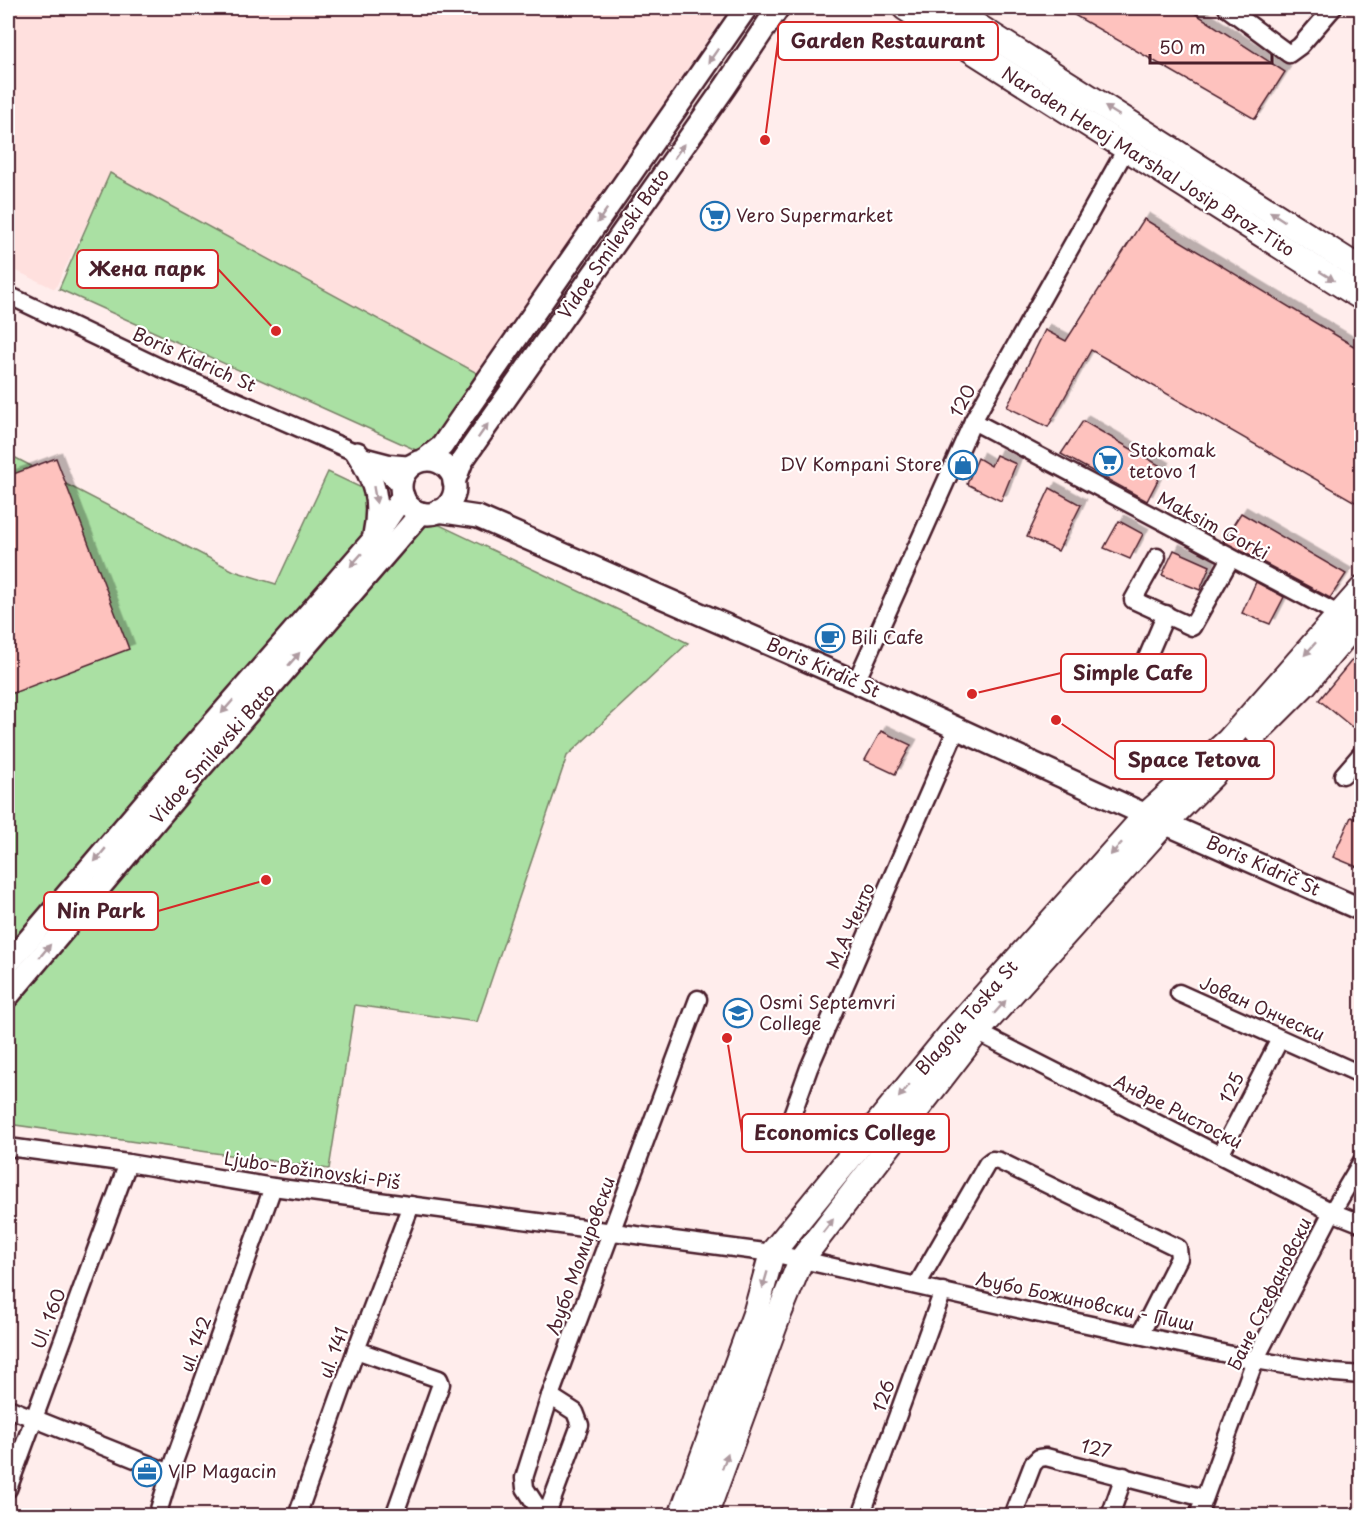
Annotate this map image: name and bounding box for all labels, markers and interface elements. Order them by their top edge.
callout: Garden Restaurant [778,22,998,60]
text: Garden Restaurant [791,25,986,55]
scale bar [1150,27,1272,65]
text: 50 m [1159,33,1206,60]
one-way arrow [707,47,719,63]
street label: Naroden Heroj Marshal Josip Broz-Tito [997,59,1300,262]
one-way arrow [1104,106,1121,117]
one-way arrow [673,144,685,159]
street label: Vidoe Smilevski Bato [551,162,675,324]
supermarket icon: Vero Supermarket [699,200,731,232]
place label: Vero Supermarket [736,201,893,228]
one-way arrow [597,208,608,224]
one-way arrow [1269,210,1285,221]
callout: Жена парк [77,250,218,288]
text: Жена парк [88,253,205,283]
one-way arrow [1318,270,1335,281]
street label: Boris Kidrich St [129,319,261,398]
street label: 120 [942,379,982,422]
one-way arrow [477,423,488,439]
place label: Stokomak tetovo 1 [1129,436,1216,484]
supermarket icon: Stokomak tetovo 1 [1092,445,1124,477]
shop icon: DV Kompani Store [947,449,979,481]
place label: DV Kompani Store [780,450,942,477]
street label: Maksim Gorki [1153,484,1274,566]
one-way arrow [371,485,380,504]
one-way arrow [350,552,363,567]
cafe icon: Bili Cafe [814,622,846,654]
place label: Bili Cafe [851,623,924,650]
street label: Boris Kirdič St [763,630,885,704]
one-way arrow [1304,641,1317,656]
one-way arrow [288,651,301,667]
callout: Simple Cafe [1061,654,1206,692]
text: Simple Cafe [1073,657,1193,687]
street label: Vidoe Smilevski Bato [143,677,281,829]
one-way arrow [221,699,234,714]
callout: Space Tetova [1115,741,1274,779]
text: Space Tetova [1127,744,1261,774]
street label: Boris Kidrič St [1202,827,1325,902]
one-way arrow [1110,841,1123,856]
one-way arrow [94,847,107,863]
street label: М.А Ченто [819,878,881,973]
callout: Nin Park [44,892,158,930]
text: Nin Park [57,895,146,925]
one-way arrow [38,944,51,959]
street label: Blagoja Toska St [908,954,1023,1080]
street label: Јован Ончески [1196,968,1330,1047]
place label: Osmi Septemvri College [759,988,896,1036]
school or university icon: Osmi Septemvri College [722,997,754,1029]
one-way arrow [993,1000,1006,1015]
street label: Андре Ристоски [1110,1067,1248,1155]
street label: 125 [1211,1067,1250,1108]
one-way arrow [898,1083,911,1099]
callout: Economics College [742,1114,949,1152]
text: Economics College [754,1117,936,1147]
street label: Ljubo-Božinovski-Piš [222,1144,402,1195]
street label: Љубо Момировски [538,1172,621,1339]
street label: Бане Стефановски [1220,1212,1317,1374]
one-way arrow [821,1218,833,1233]
street label: Љубо Божиновски - Пиш [974,1264,1197,1337]
one-way arrow [760,1271,769,1289]
street label: Ul. 160 [24,1284,71,1353]
street label: ul. 142 [172,1312,217,1375]
street label: ul. 141 [311,1323,354,1382]
street label: 126 [864,1375,901,1416]
street label: 127 [1078,1431,1114,1464]
one-way arrow [721,1451,731,1469]
office icon: VIP Magacin [131,1456,163,1488]
place label: VIP Magacin [168,1457,277,1484]

